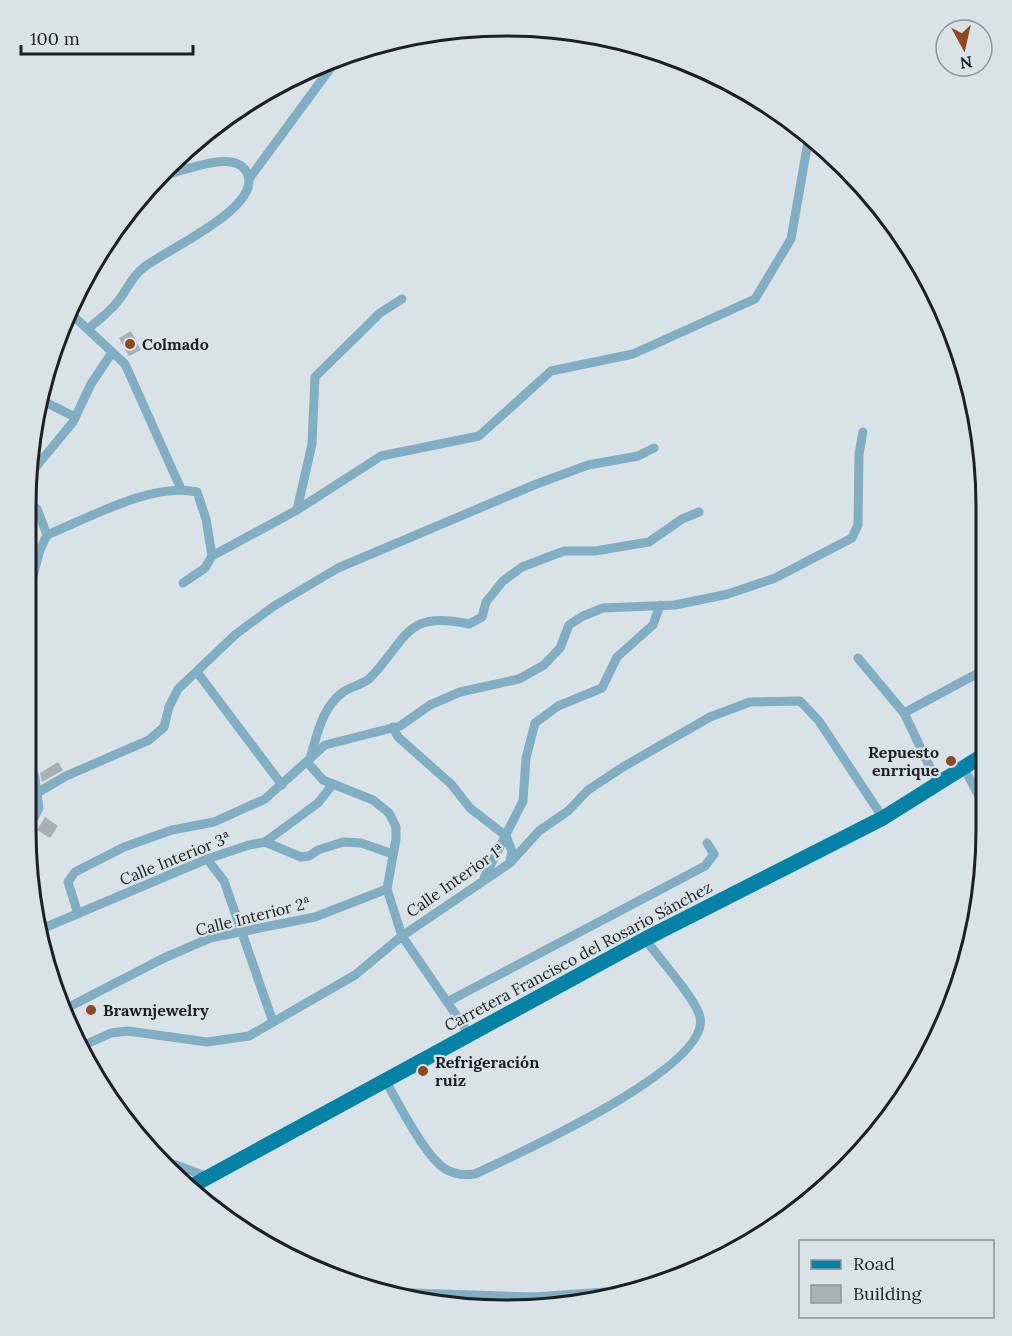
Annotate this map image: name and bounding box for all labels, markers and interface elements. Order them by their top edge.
scale bar [21,18,194,56]
north arrow [934,18,994,78]
text: 100 m [30,27,80,50]
text: N [959,52,974,74]
place label: Colmado [142,334,209,354]
marker: Colmado [123,337,137,351]
place label: Repuesto enrrique [868,742,939,780]
marker: Repuesto enrrique [944,754,958,768]
street label: Calle Interior 3ª [117,827,233,889]
street label: Calle Interior 1ª [402,839,508,921]
street label: Carretera Francisco del Rosario Sánchez [441,877,715,1035]
street label: Calle Interior 2ª [193,892,313,940]
place label: Brawnjewelry [103,1000,209,1020]
marker: Brawnjewelry [84,1003,98,1017]
place label: Refrigeración ruiz [435,1052,539,1090]
marker: Refrigeración ruiz [416,1064,430,1078]
legend [799,1240,994,1318]
text: Road [853,1252,895,1275]
text: Building [853,1282,923,1305]

